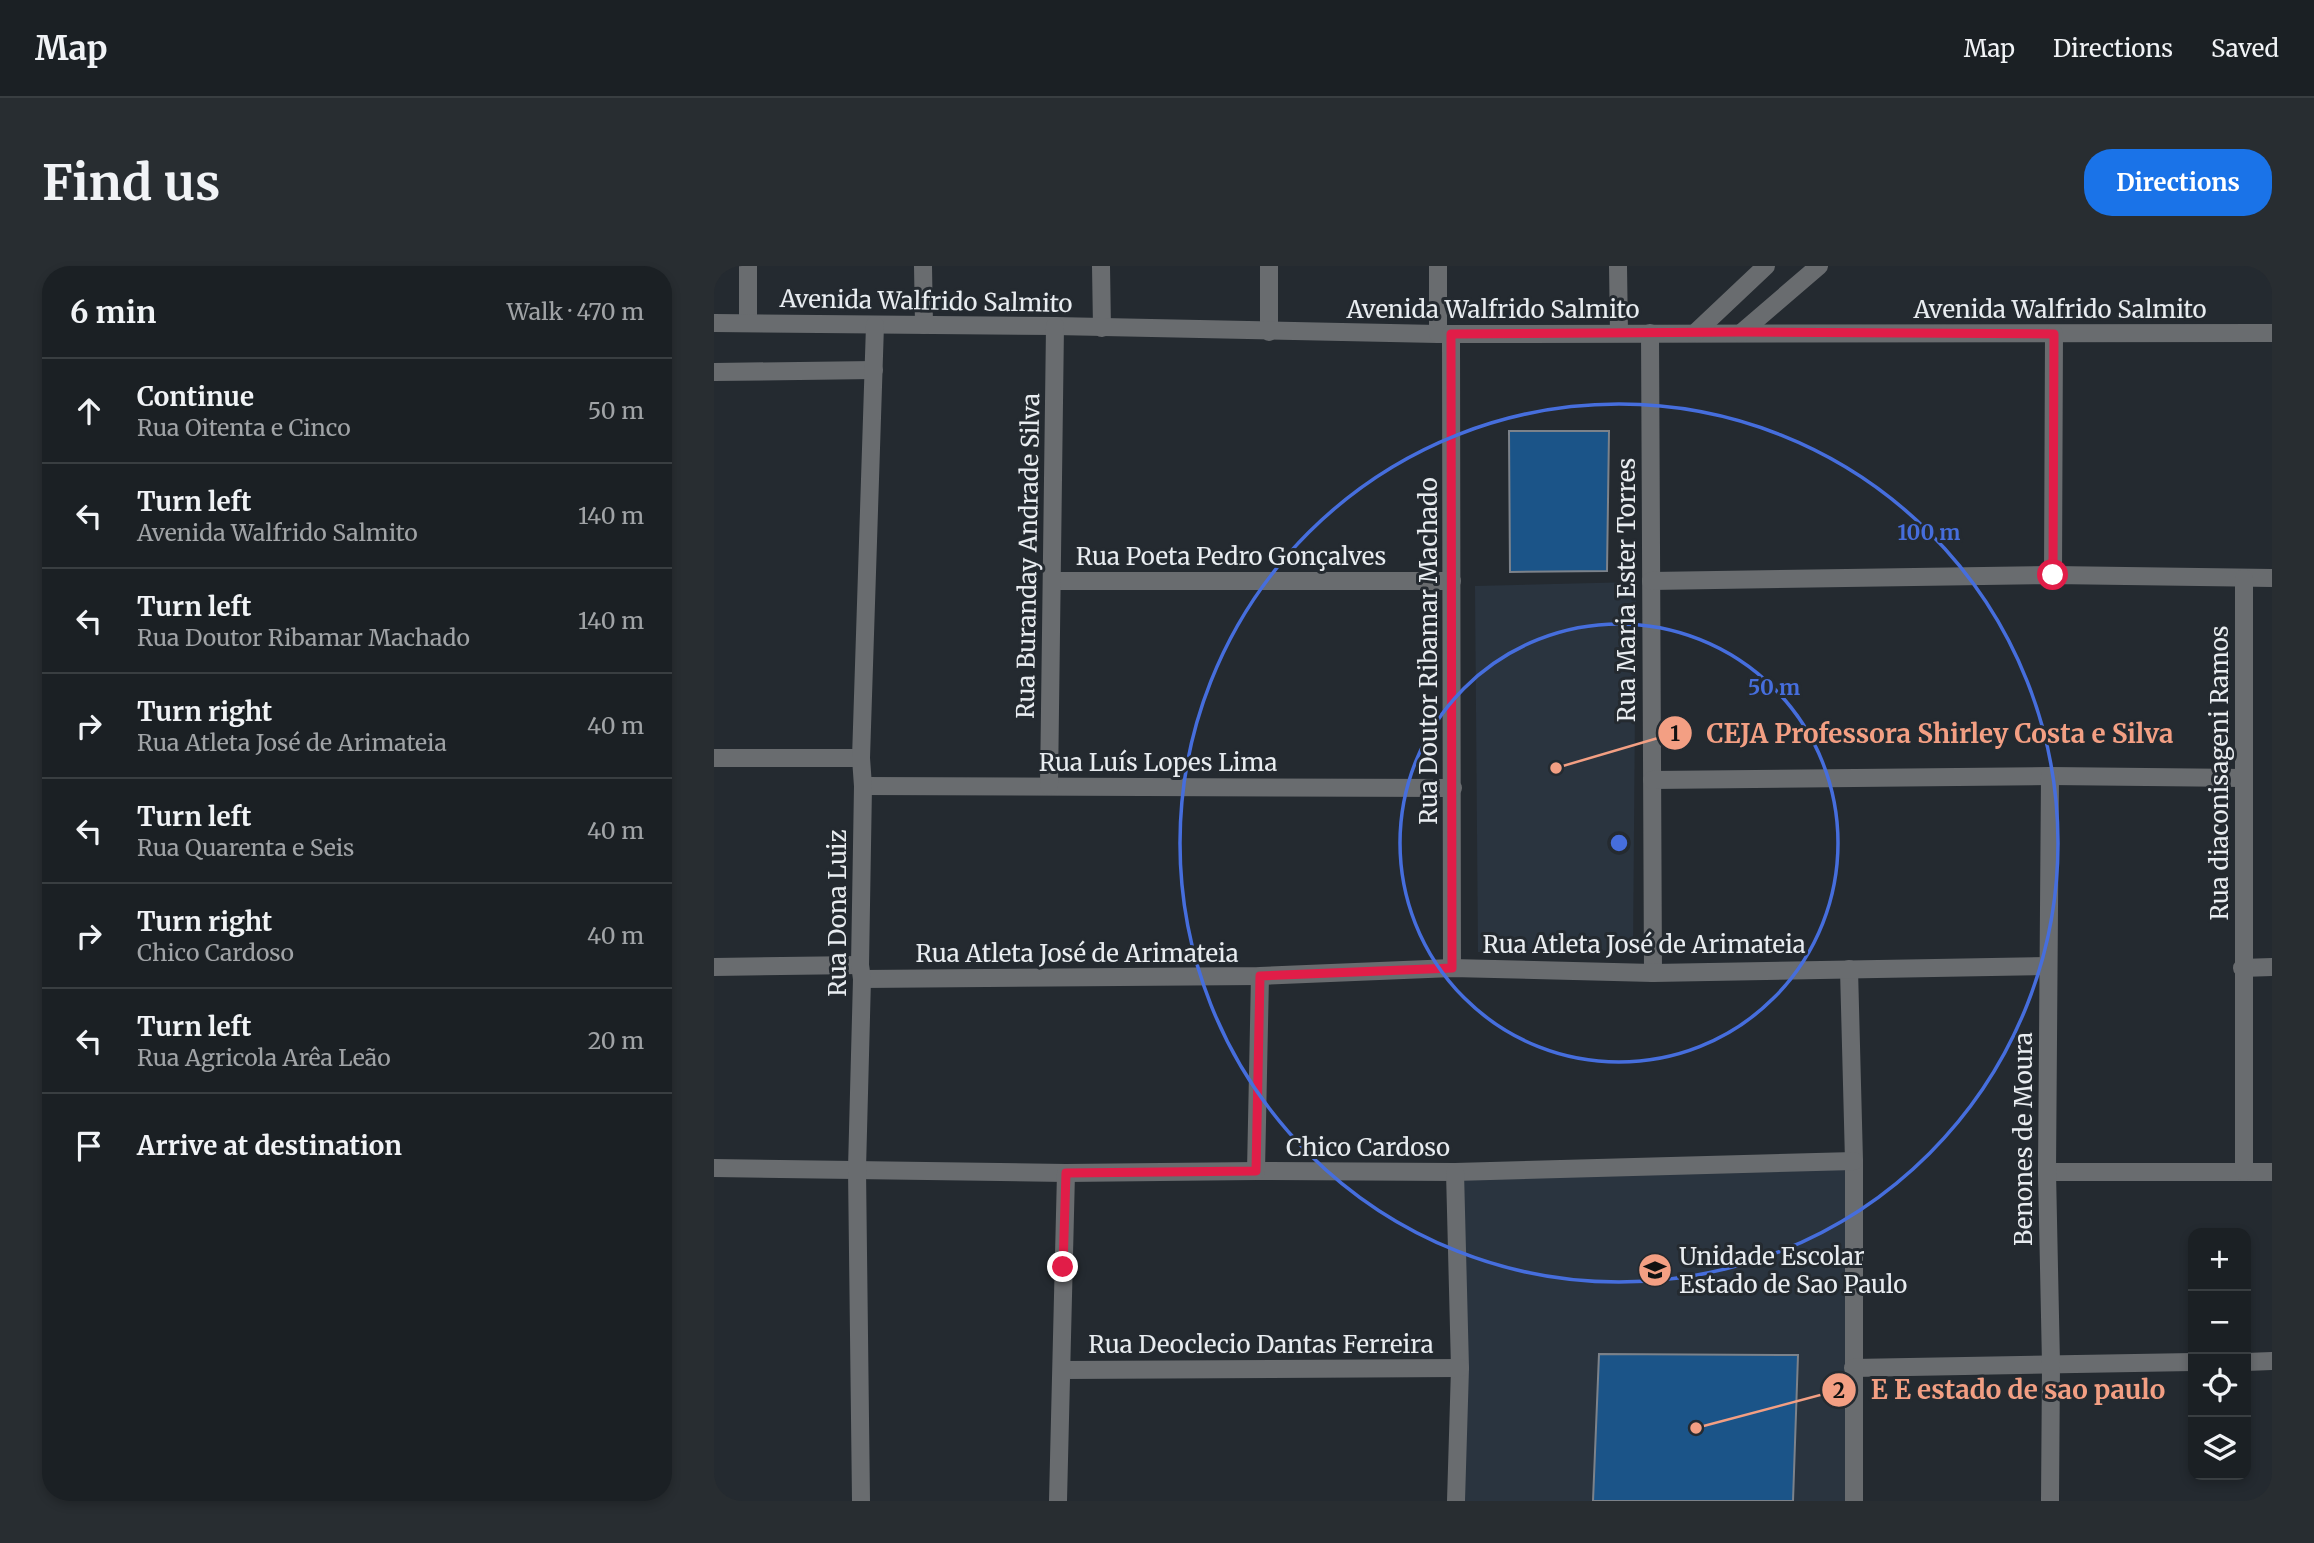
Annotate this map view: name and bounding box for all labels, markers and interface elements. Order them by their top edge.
text: Map [35,28,108,69]
text: Map [1964,33,2015,64]
text: Directions [2053,33,2173,64]
text: Saved [2211,33,2279,64]
button: Directions [2084,149,2272,216]
text: Find us [42,152,220,213]
street label: Avenida Walfrido Salmito [778,283,1073,319]
text: 6 min [70,293,156,331]
street label: Avenida Walfrido Salmito [1346,294,1639,325]
street label: Avenida Walfrido Salmito [1913,294,2206,325]
text: Walk · 470 m [507,297,644,326]
text: Continue [137,380,254,413]
icon: ahead [70,392,108,430]
street label: Rua Buranday Andrade Silva [1010,393,1046,719]
text: 50 m [588,396,644,425]
text: Rua Oitenta e Cinco [137,413,351,442]
street label: Rua Maria Ester Torres [1611,458,1642,722]
street label: Rua Doutor Ribamar Machado [1413,477,1444,825]
text: Turn left [137,485,251,518]
icon: left [70,497,108,535]
text: 140 m [578,501,644,530]
text: Avenida Walfrido Salmito [137,518,418,547]
text: 100 m [1898,519,1960,546]
street label: Rua Poeta Pedro Gonçalves [1076,541,1386,572]
route start [2037,559,2068,590]
text: Turn left [137,590,251,623]
icon: left [70,602,108,640]
text: 140 m [578,606,644,635]
text: Rua Doutor Ribamar Machado [137,623,470,652]
street label: Rua diaconisageni Ramos [2204,625,2235,921]
text: 50 m [1748,674,1800,701]
text: Turn right [137,695,272,728]
icon: right [70,707,108,745]
callout: CEJA Professora Shirley Costa e Silva [1658,710,2188,757]
text: 40 m [587,711,644,740]
text: CEJA Professora Shirley Costa e Silva [1706,717,2174,750]
text: 1 [1670,720,1680,747]
text: Rua Atleta José de Arimateia [137,728,447,757]
street label: Rua Luís Lopes Lima [1039,747,1277,778]
text: Turn left [137,800,251,833]
icon: left [70,812,108,850]
text: 40 m [587,816,644,845]
street label: Rua Dona Luiz [822,829,853,997]
centre of rings [1607,831,1631,855]
text: Rua Quarenta e Seis [137,833,354,862]
text: Turn right [137,905,272,938]
icon: right [70,917,108,955]
text: 40 m [587,921,644,950]
street label: Rua Atleta José de Arimateia [1482,929,1806,960]
text: Chico Cardoso [137,938,294,967]
street label: Rua Atleta José de Arimateia [915,938,1239,969]
text: Turn left [137,1010,251,1043]
icon: left [70,1022,108,1060]
text: 20 m [588,1026,644,1055]
street label: Benones de Moura [2008,1032,2039,1246]
text: Rua Agricola Arêa Leão [137,1043,391,1072]
icon: arrive [70,1127,108,1165]
text: Arrive at destination [137,1129,402,1162]
street label: Chico Cardoso [1286,1132,1450,1163]
map controls [2188,1228,2251,1480]
button: + [2188,1228,2251,1291]
place label: Unidade Escolar Estado de Sao Paulo [1679,1241,1907,1300]
route end [1047,1251,1078,1282]
school or university icon: Unidade Escolar Estado de Sao Paulo [1636,1251,1674,1289]
button: − [2188,1291,2251,1354]
street label: Rua Deoclecio Dantas Ferreira [1088,1329,1434,1360]
button: locate [2188,1354,2251,1417]
callout: E E estado de sao paulo [1822,1367,2179,1414]
text: E E estado de sao paulo [1871,1373,2165,1406]
text: 2 [1833,1377,1845,1404]
button: layers [2188,1417,2251,1480]

